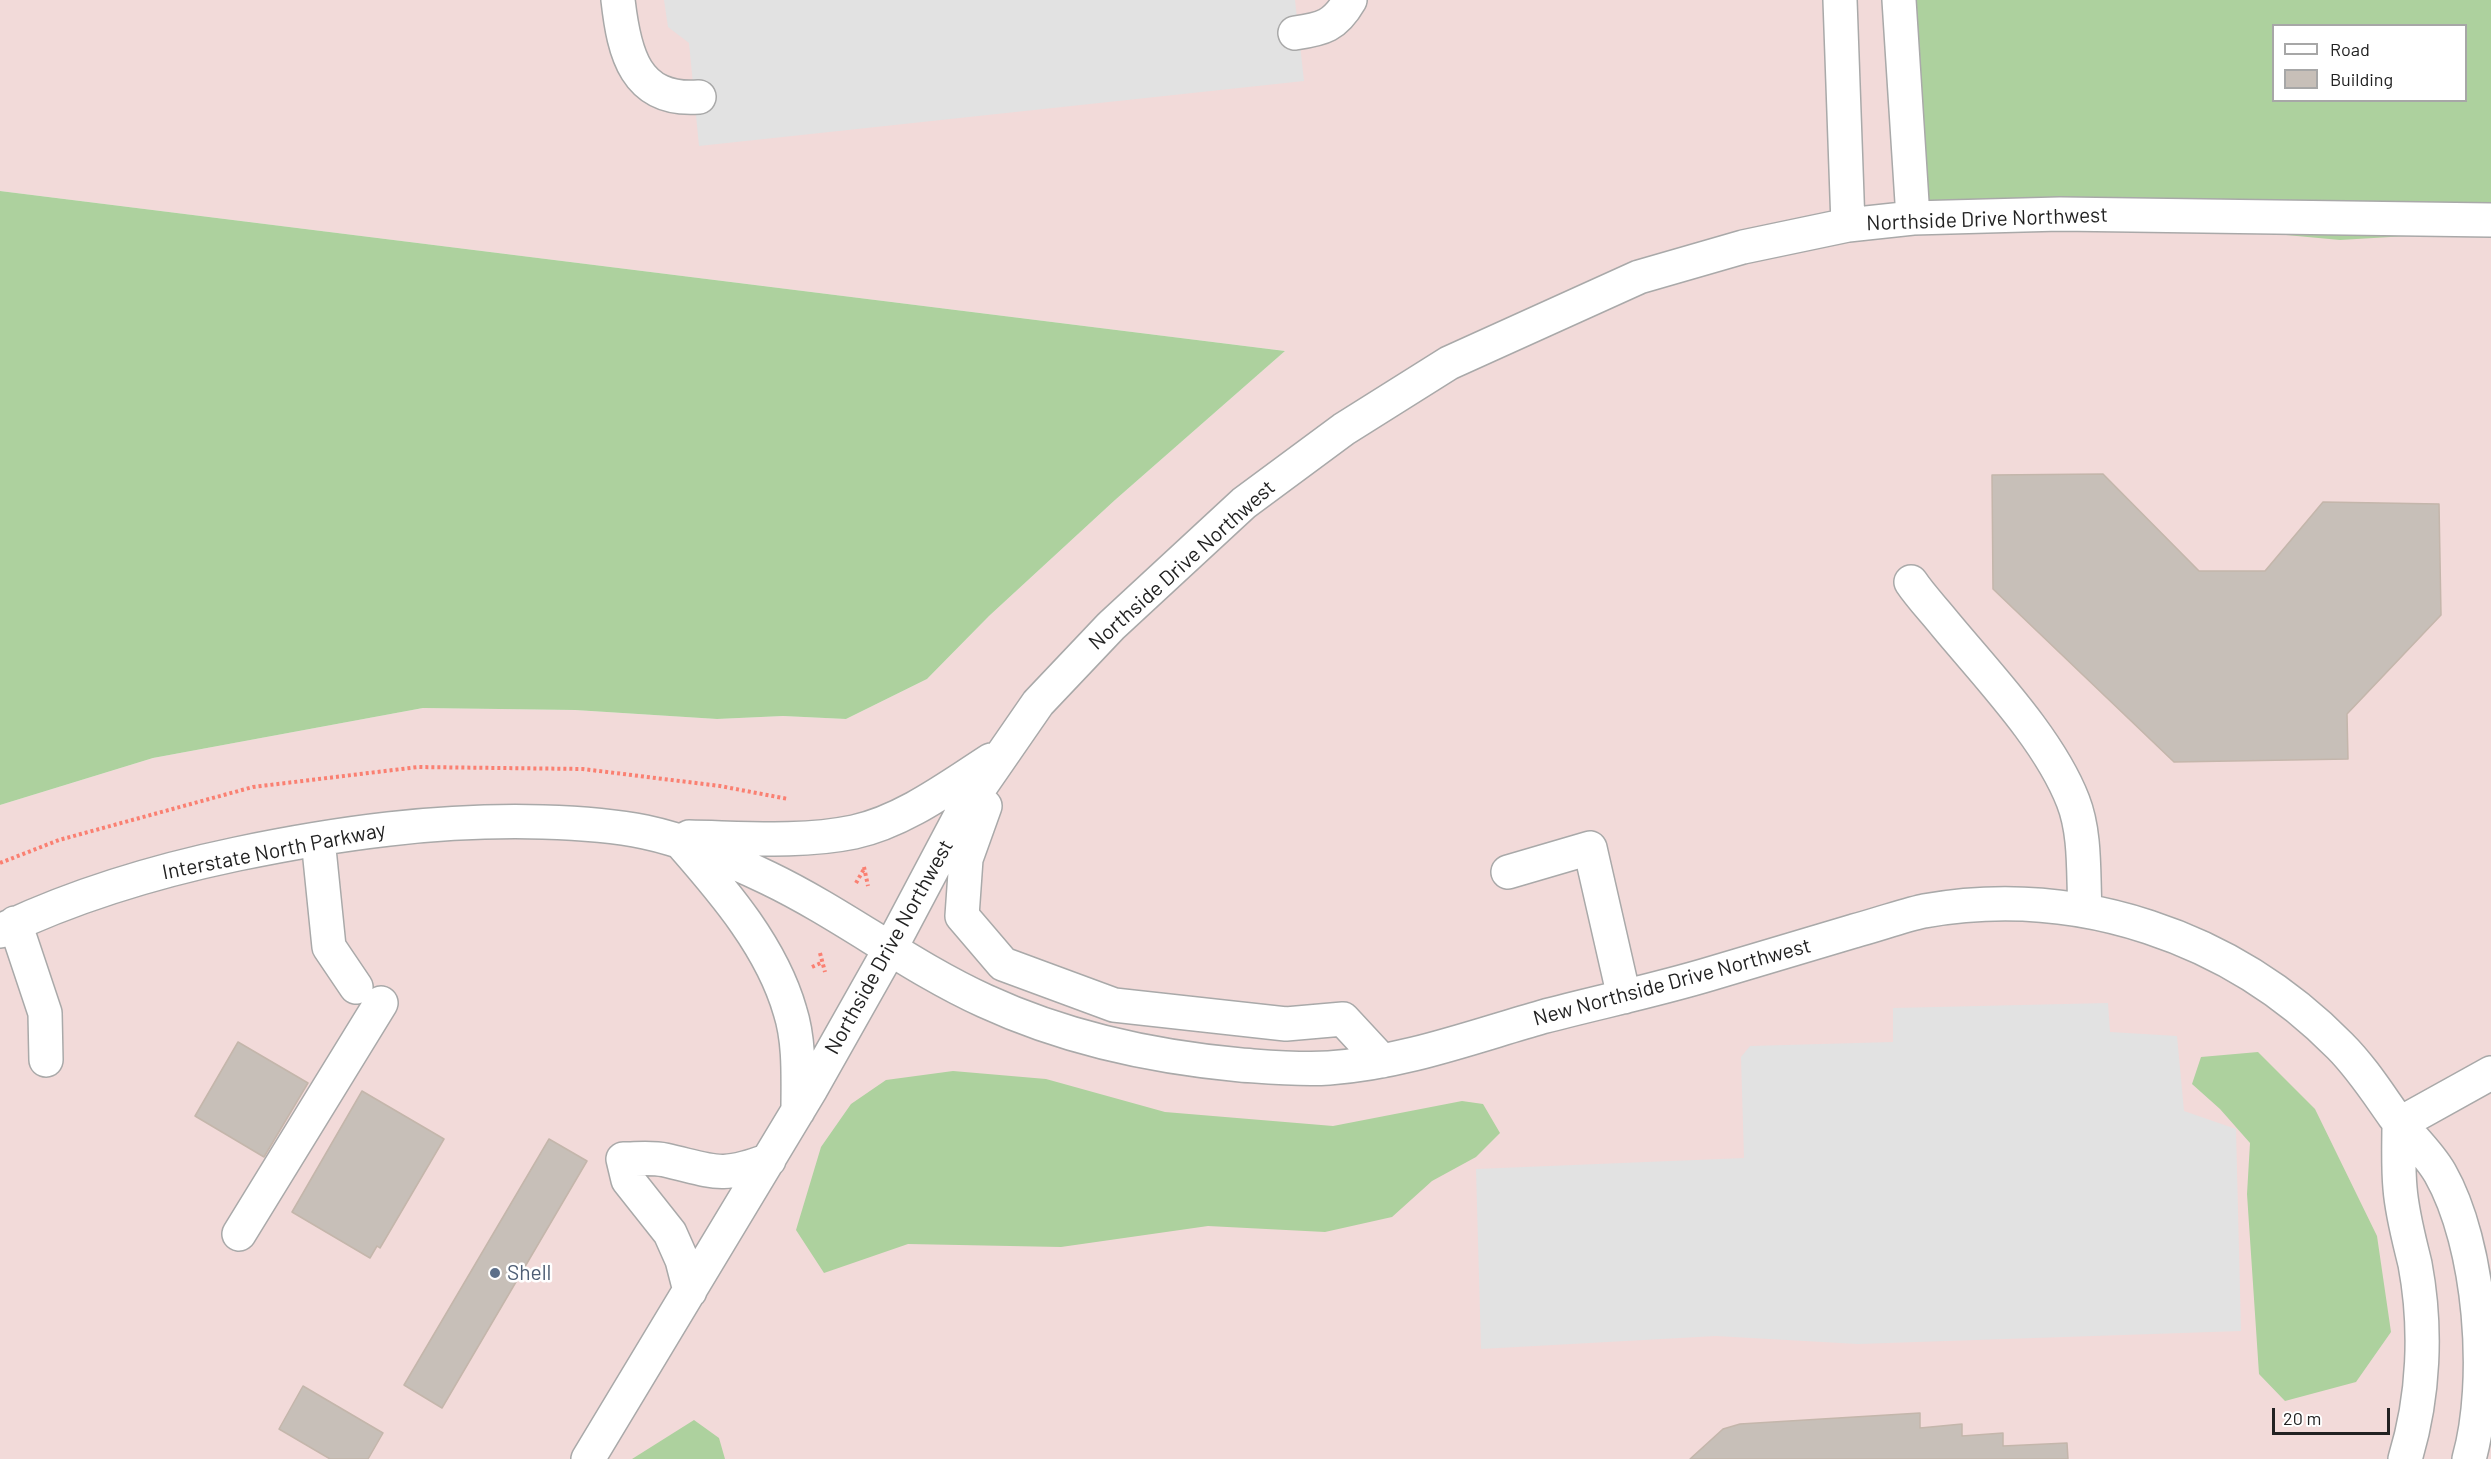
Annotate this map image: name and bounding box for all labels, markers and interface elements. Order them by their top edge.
legend [2272,24,2467,102]
text: Road [2330,38,2370,60]
text: Building [2330,68,2393,90]
street label: Northside Drive Northwest [1866,202,2108,236]
street label: Northside Drive Northwest [1084,475,1280,655]
street label: Interstate North Parkway [160,817,388,885]
street label: Northside Drive Northwest [819,835,959,1059]
street label: New Northside Drive Northwest [1531,933,1813,1031]
place label: Shell [507,1260,551,1286]
marker: Shell [488,1266,502,1280]
scale bar [2275,1396,2394,1434]
text: 20 m [2283,1407,2321,1429]

